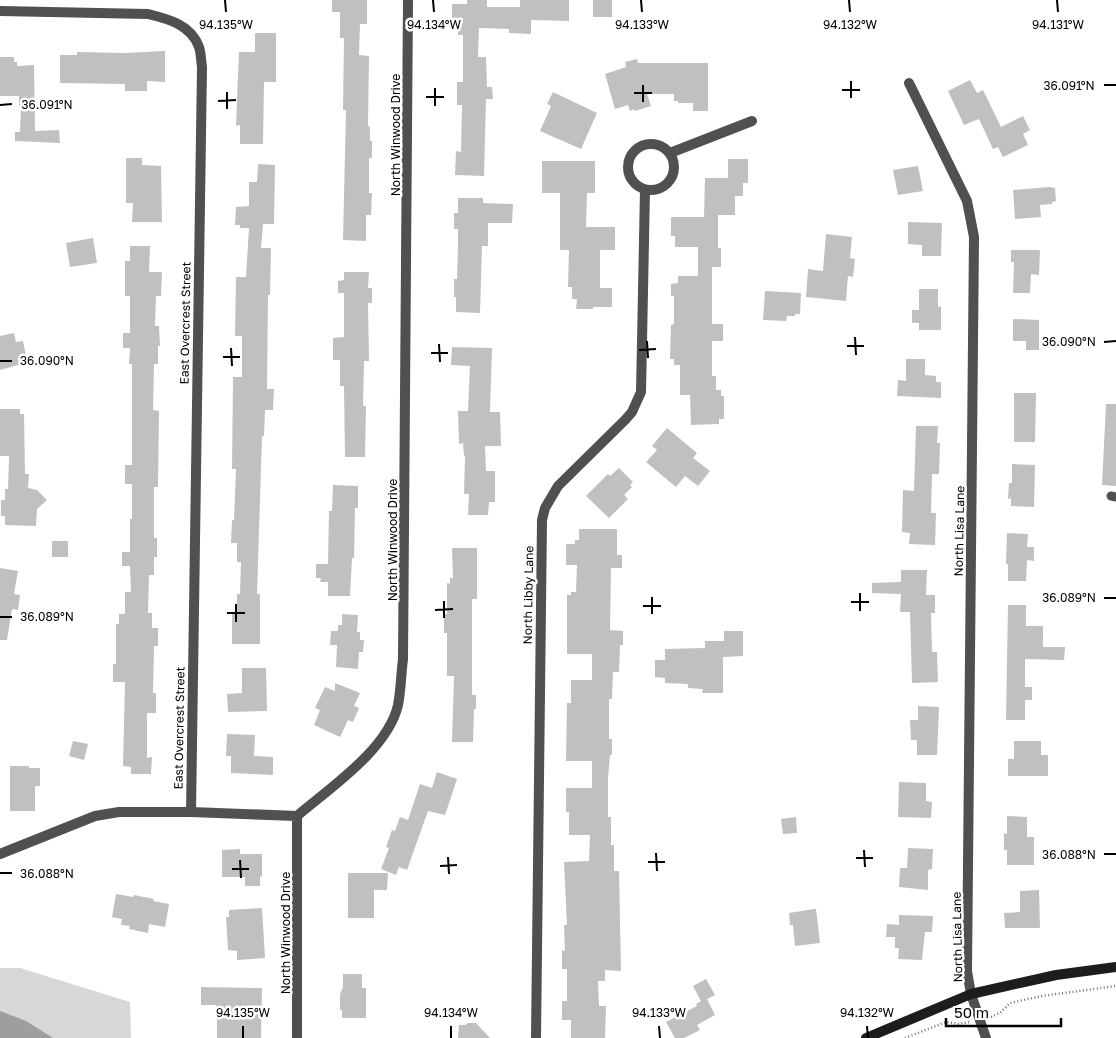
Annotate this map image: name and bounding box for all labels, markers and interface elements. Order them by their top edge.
text: 94.135°W [199,17,254,32]
text: 94.134°W [407,17,461,32]
text: 94.133°W [615,17,670,32]
text: 94.132°W [823,17,878,32]
text: 94.131°W [1032,17,1085,32]
street label: North Winwood Drive [388,74,403,196]
text: 36.091°N [1043,78,1095,93]
text: 36.091°N [21,97,73,112]
street label: East Overcrest Street [176,261,194,385]
text: 36.090°N [1042,334,1096,349]
text: 36.090°N [20,353,74,368]
street label: North Winwood Drive [385,479,400,601]
street label: North Lisa Lane [951,485,967,576]
street label: North Libby Lane [520,545,536,645]
text: 36.089°N [1042,590,1096,605]
text: 36.089°N [20,609,74,624]
street label: East Overcrest Street [170,666,188,790]
text: 36.088°N [1042,847,1096,862]
text: 36.088°N [20,866,74,881]
street label: North Winwood Drive [278,872,293,994]
street label: North Lisa Lane [949,891,965,982]
scale bar [946,996,1061,1028]
text: 50 m [954,1003,989,1021]
text: 94.135°W [216,1005,271,1020]
text: 94.134°W [424,1005,478,1020]
text: 94.133°W [632,1005,687,1020]
text: 94.132°W [840,1005,895,1020]

